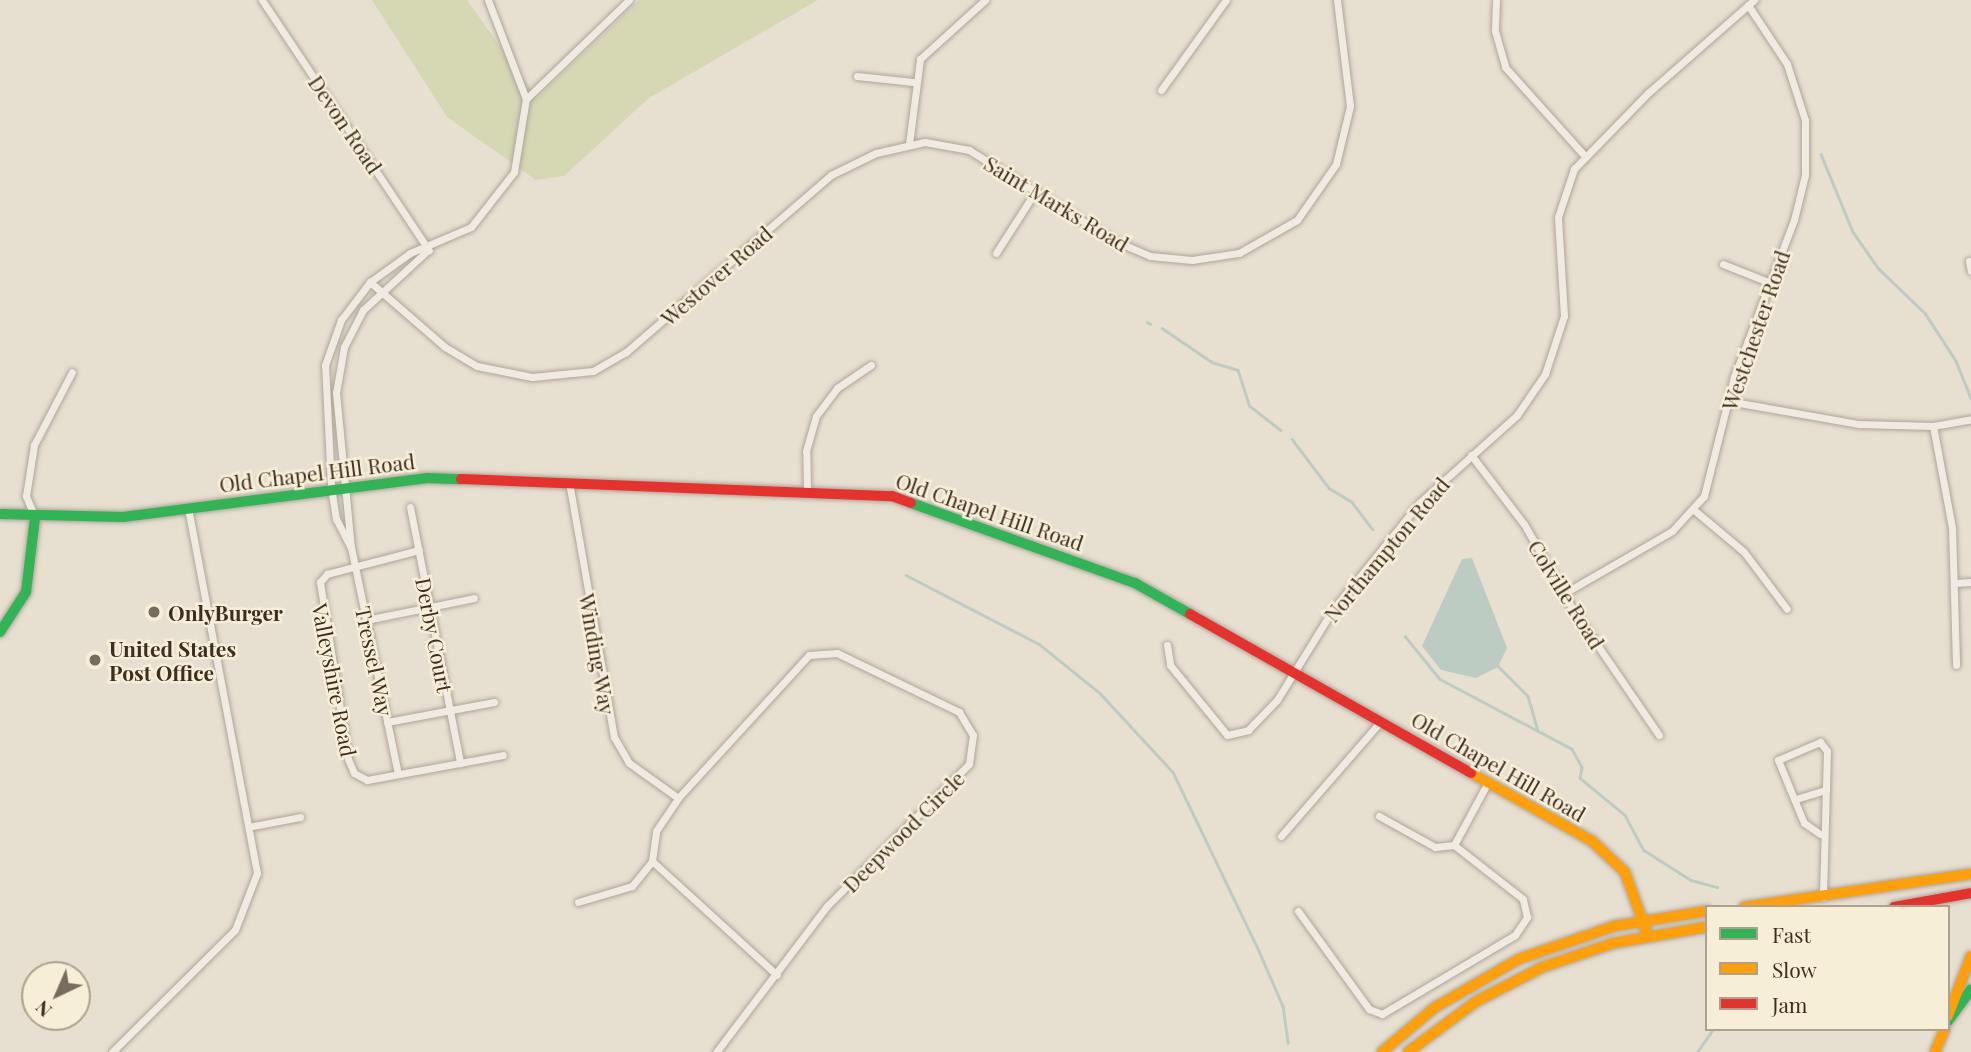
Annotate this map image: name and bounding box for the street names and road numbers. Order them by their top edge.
street label: Devon Road [304,70,388,178]
street label: Saint Marks Road [980,150,1134,256]
street label: Westover Road [655,220,777,330]
street label: Westchester Road [1716,246,1794,414]
street label: Old Chapel Hill Road [218,447,416,497]
street label: Old Chapel Hill Road [893,467,1087,555]
street label: Northampton Road [1318,472,1454,626]
street label: Colville Road [1524,535,1610,653]
street label: Derby Court [411,575,459,695]
street label: Winding Way [575,591,621,717]
street label: Valleyshire Road [308,601,362,759]
street label: Tressel Way [351,604,399,718]
street label: Old Chapel Hill Road [1407,706,1591,826]
street label: Deepwood Circle [837,765,969,897]

